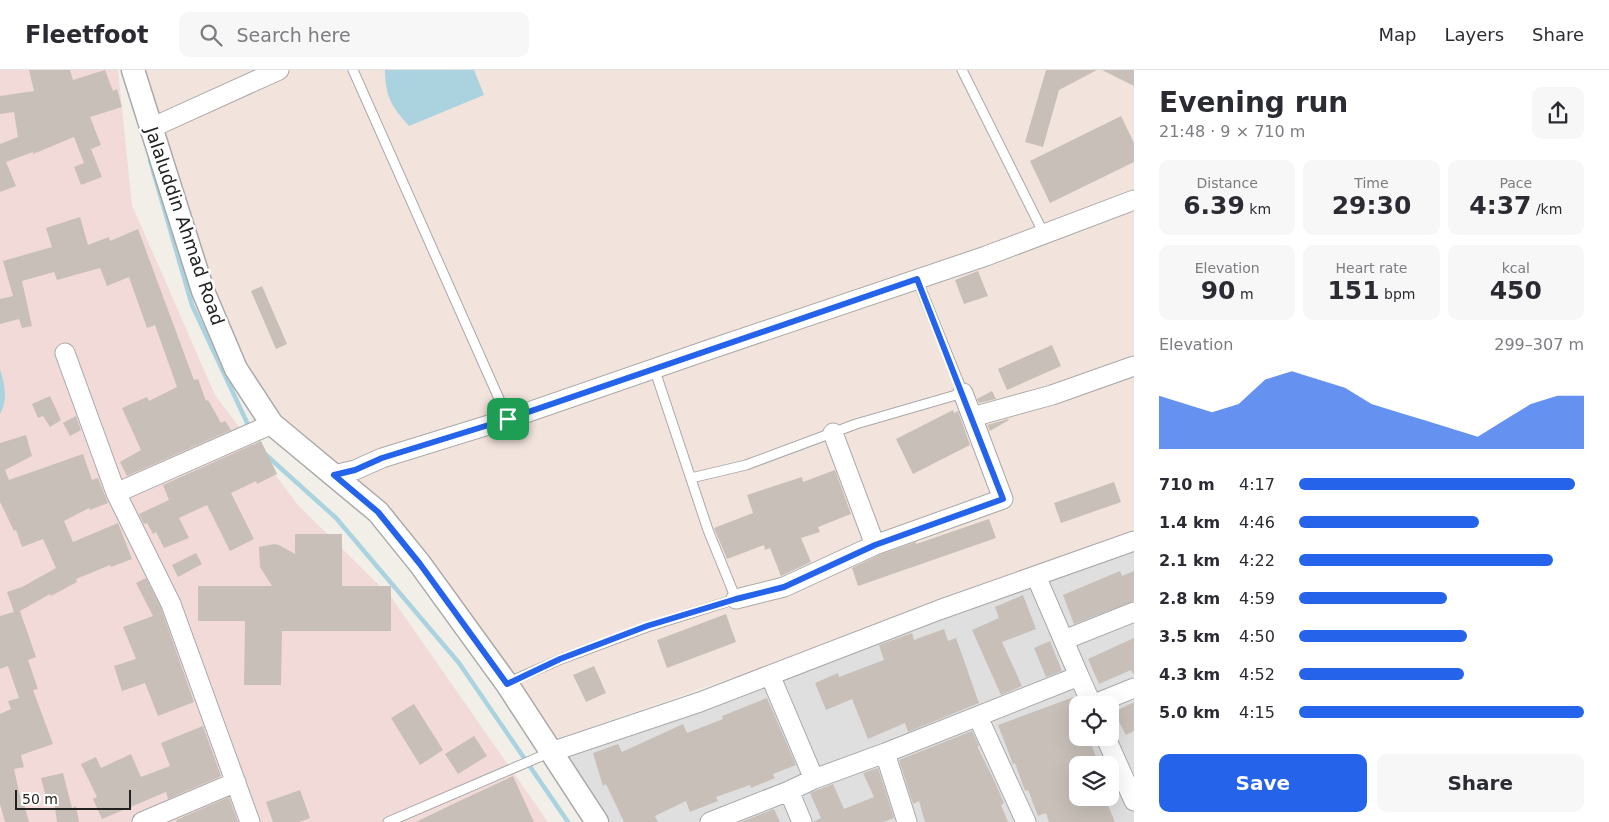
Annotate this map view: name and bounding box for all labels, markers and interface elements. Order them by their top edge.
search box [179,12,529,57]
text: Fleetfoot [25,21,149,49]
icon: search [197,21,225,49]
text: Search here [237,24,351,46]
text: Map [1378,24,1416,45]
text: Layers [1444,24,1504,45]
text: Share [1532,24,1584,45]
text: Evening run [1159,86,1348,119]
button: share [1532,87,1584,139]
text: 21:48 · 9 × 710 m [1159,122,1305,141]
street label: Jalaluddin Ahmad Road [141,123,229,328]
text: Distance [1197,175,1258,191]
text: Time [1354,175,1389,191]
text: Pace [1499,175,1532,191]
text: 6.39 [1183,191,1245,220]
text: 29:30 [1332,191,1411,220]
text: 4:37 [1469,191,1531,220]
text: km [1245,201,1271,217]
text: /km [1531,201,1562,217]
text: Elevation [1195,260,1260,276]
text: Heart rate [1336,260,1407,276]
text: kcal [1502,260,1530,276]
text: 90 [1201,276,1236,305]
text: 151 [1327,276,1380,305]
text: 450 [1490,276,1542,305]
text: m [1236,286,1254,302]
text: bpm [1380,286,1416,302]
text: Elevation [1159,335,1233,354]
text: 299–307 m [1494,335,1584,354]
pin [487,398,529,440]
icon: arrive [494,405,522,433]
text: 710 m [1159,475,1215,494]
text: 4:17 [1239,475,1275,494]
text: 1.4 km [1159,513,1220,532]
text: 4:46 [1239,513,1275,532]
text: 2.1 km [1159,551,1220,570]
text: 4:22 [1239,551,1275,570]
text: 2.8 km [1159,589,1220,608]
text: 4:59 [1239,589,1275,608]
text: 3.5 km [1159,627,1220,646]
text: 4:50 [1239,627,1275,646]
text: 4.3 km [1159,665,1220,684]
text: 4:52 [1239,665,1275,684]
map controls [1069,696,1119,806]
button: locate [1069,696,1119,746]
text: 5.0 km [1159,703,1220,722]
text: 4:15 [1239,703,1275,722]
button: Save [1159,754,1367,812]
button: Share [1377,754,1584,812]
button: layers [1069,756,1119,806]
scale bar [15,787,131,810]
text: 50 m [22,791,58,807]

